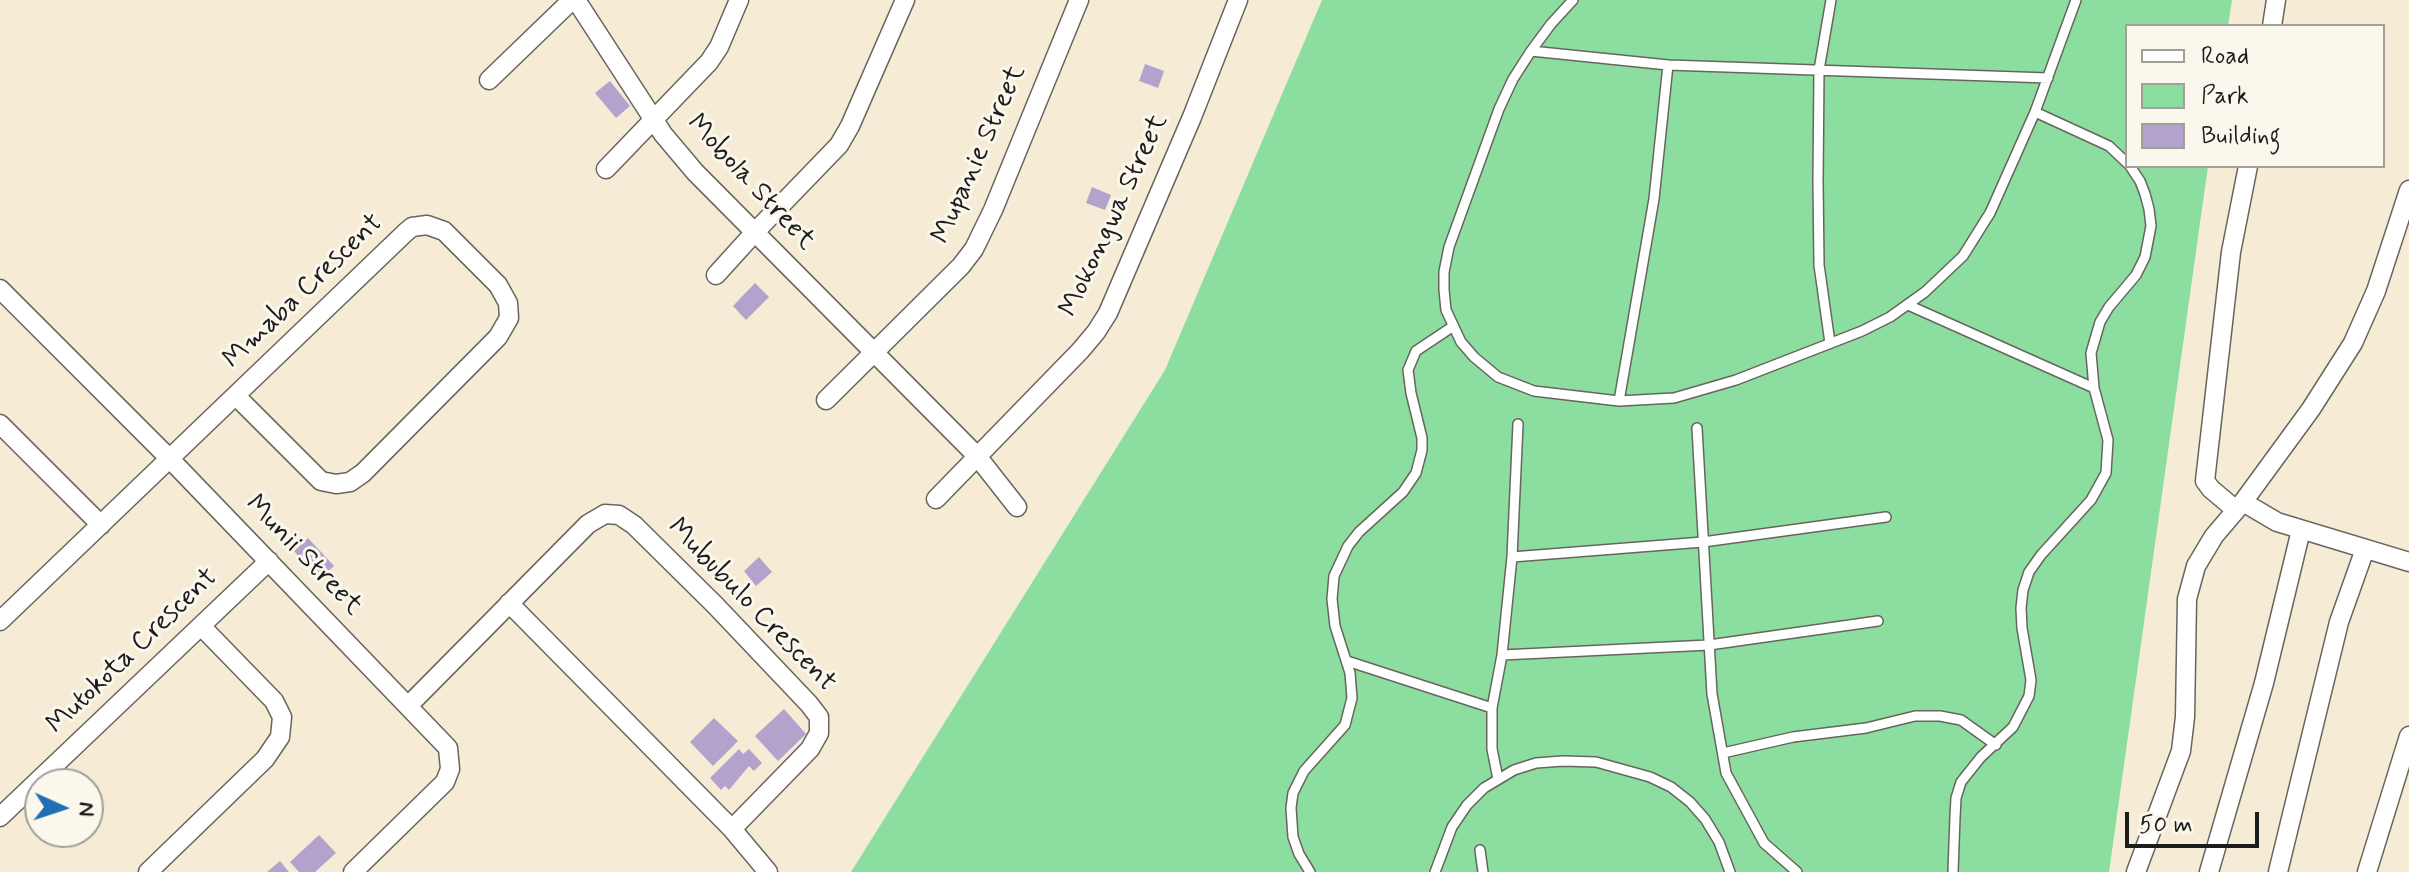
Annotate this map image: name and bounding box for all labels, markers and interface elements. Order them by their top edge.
legend [2125,24,2385,168]
text: Road [2201,41,2249,72]
street label: Mupanie Street [926,61,1034,249]
text: Park [2201,81,2249,112]
street label: Mobola Street [678,108,822,258]
street label: Mokongwa Street [1053,109,1177,323]
text: Building [2201,121,2281,152]
street label: Mmaba Crescent [217,207,391,377]
street label: Munii Street [237,489,369,623]
street label: Mububulo Crescent [659,512,843,700]
street label: Mutokota Crescent [41,562,225,742]
north arrow [24,768,104,848]
scale bar [2129,796,2263,846]
text: N [72,801,100,817]
text: 50 m [2139,810,2193,841]

